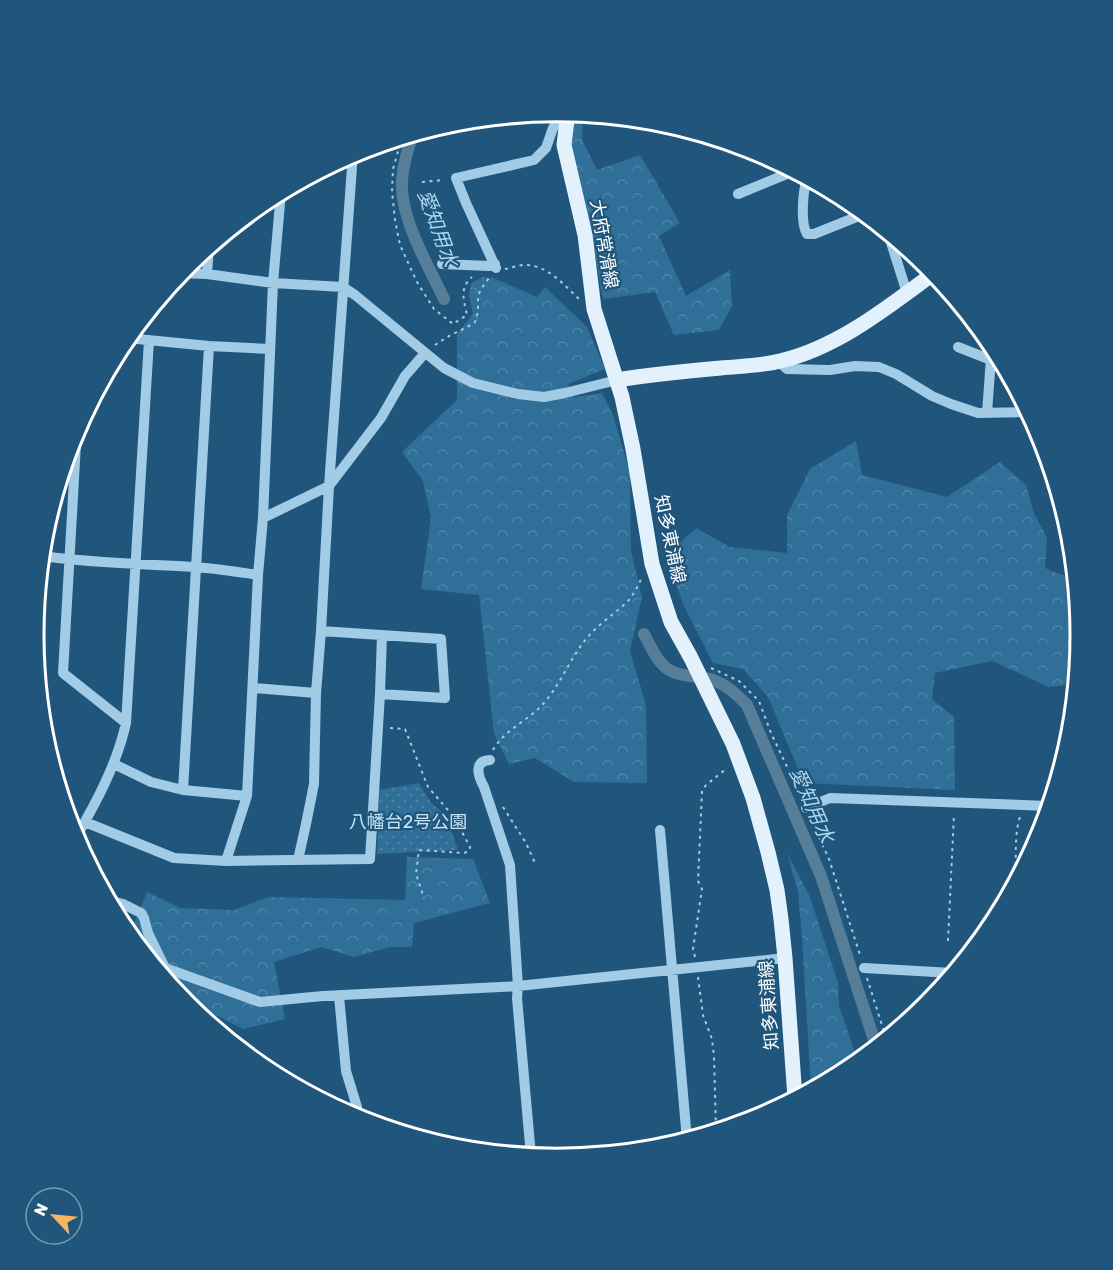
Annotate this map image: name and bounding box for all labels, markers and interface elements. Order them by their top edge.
water label: 愛知用水 [413,186,464,272]
street label: 大府常滑線 [585,198,623,290]
street label: 知多東浦線 [650,493,690,585]
water label: 愛知用水 [785,764,840,848]
park label: 八幡台2号公園 [349,811,467,833]
street label: 知多東浦線 [755,959,783,1051]
north arrow [24,1186,84,1246]
text: N [30,1200,52,1219]

